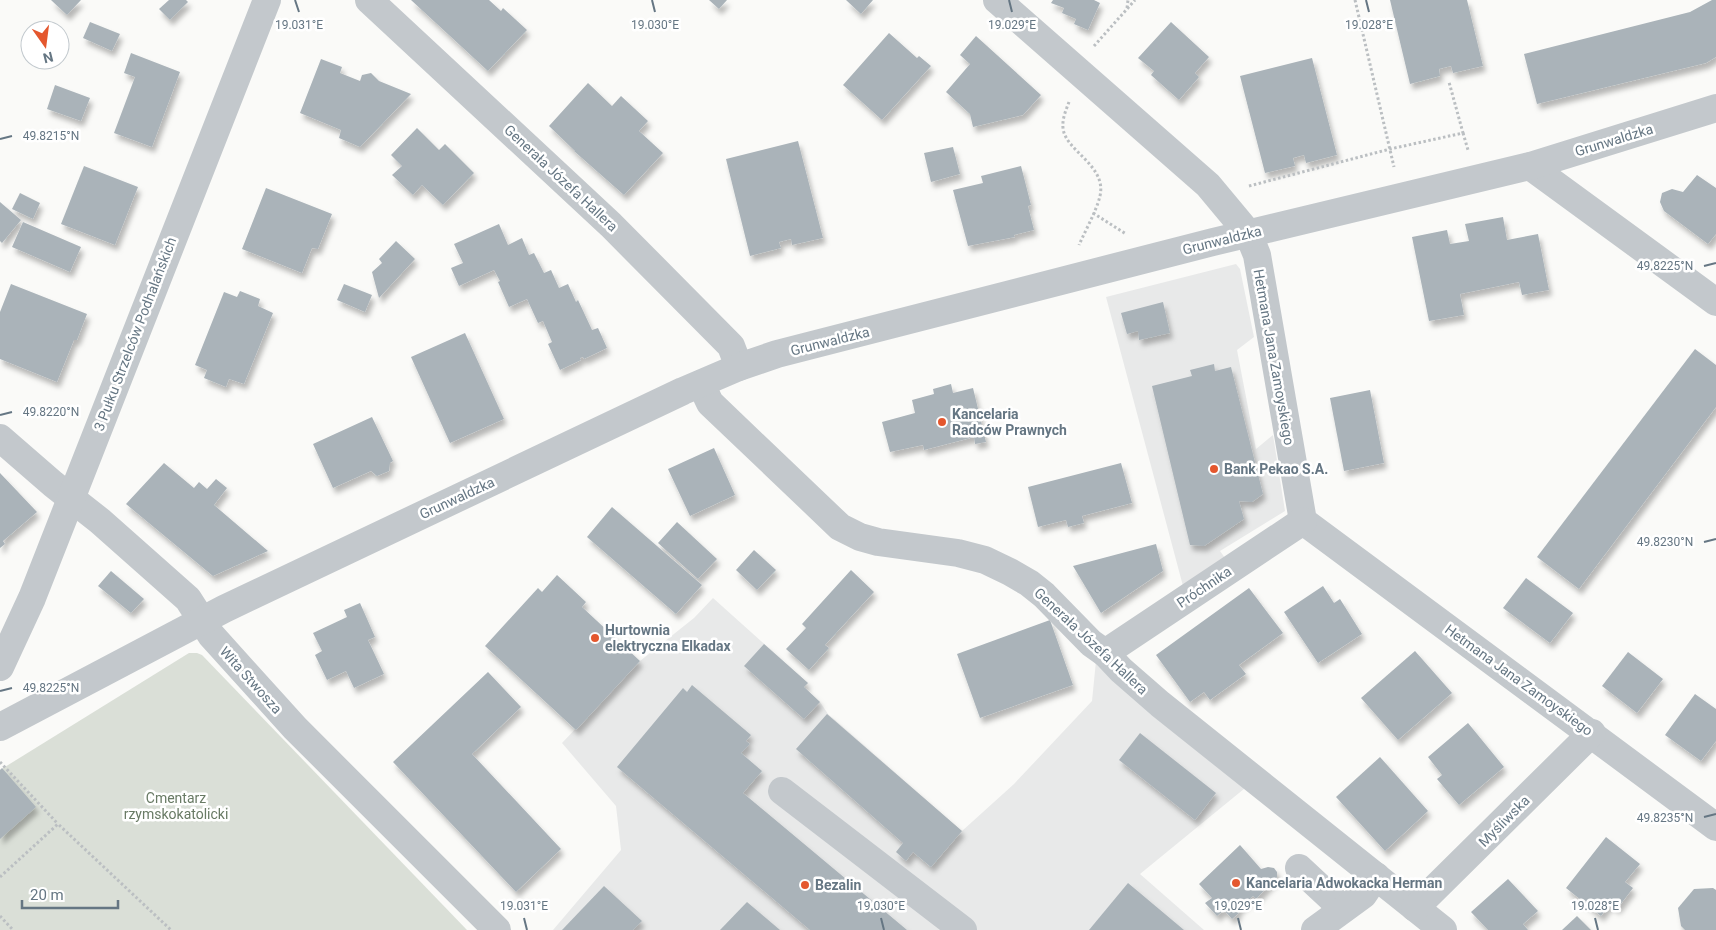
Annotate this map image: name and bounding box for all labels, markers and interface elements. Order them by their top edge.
text: 19.031°E [275,18,323,32]
text: 19.030°E [631,18,679,32]
text: 19.029°E [988,18,1036,32]
text: 19.028°E [1345,18,1393,32]
north arrow [20,20,70,70]
text: N [41,49,55,67]
street label: Generała Józefa Hallera [501,121,621,235]
street label: Grunwaldzka [1573,121,1655,159]
text: 49.8215°N [23,129,79,143]
street label: Grunwaldzka [1181,222,1263,258]
street label: 3 Pułku Strzelców Podhalańskich [91,235,179,433]
text: 49.8225°N [1637,259,1693,273]
street label: Hetmana Jana Zamoyskiego [1251,268,1297,446]
street label: Grunwaldzka [789,323,871,359]
text: 49.8220°N [23,405,79,419]
place label: Kancelaria Radców Prawnych [952,406,1067,438]
marker: Kancelaria Radców Prawnych [936,416,948,428]
place label: Bank Pekao S.A. [1224,461,1328,477]
marker: Bank Pekao S.A. [1208,463,1220,475]
street label: Grunwaldzka [417,474,497,522]
text: 49.8230°N [1637,535,1693,549]
street label: Próchnika [1174,563,1234,611]
street label: Generała Józefa Hallera [1031,584,1151,698]
street label: Hetmana Jana Zamoyskiego [1442,621,1596,739]
place label: Hurtownia elektryczna Elkadax [605,622,731,654]
marker: Hurtownia elektryczna Elkadax [589,632,601,644]
street label: Wita Stwosza [217,643,285,717]
text: 49.8225°N [23,681,79,695]
park label: Cmentarz rzymskokatolicki [124,790,228,822]
street label: Myśliwska [1475,792,1533,850]
text: 49.8235°N [1637,811,1693,825]
place label: Kancelaria Adwokacka Herman [1246,875,1442,891]
place label: Bezalin [815,877,862,893]
marker: Kancelaria Adwokacka Herman [1230,877,1242,889]
scale bar [22,878,119,910]
marker: Bezalin [799,879,811,891]
text: 20 m [30,886,64,904]
text: 19.031°E [500,899,548,913]
text: 19.030°E [857,899,905,913]
text: 19.029°E [1214,899,1262,913]
text: 19.028°E [1571,899,1619,913]

